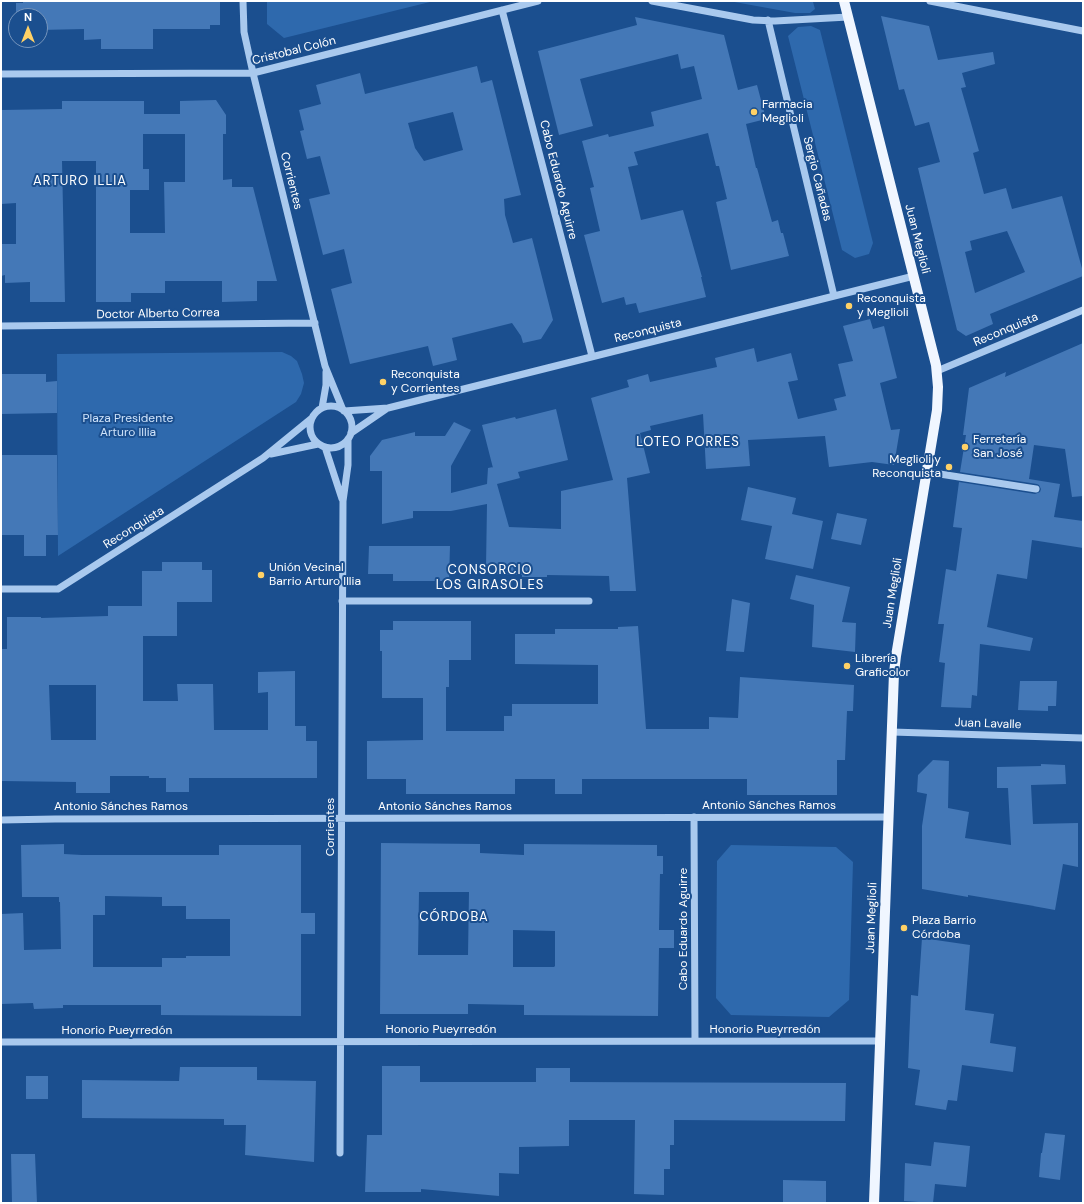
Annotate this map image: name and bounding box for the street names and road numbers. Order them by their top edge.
street label: Cristobal Colón [251,34,337,68]
street label: Cabo Eduardo Aguirre [536,119,580,241]
street label: Sergio Cañadas [800,135,834,223]
street label: Corrientes [277,151,305,211]
street label: Juan Meglioli [901,203,933,275]
street label: Doctor Alberto Correa [96,306,220,322]
street label: Reconquista [972,310,1040,350]
street label: Reconquista [613,316,683,346]
street label: Reconquista [101,504,167,552]
street label: Juan Meglioli [880,557,906,629]
street label: Juan Lavalle [954,716,1022,732]
street label: Corrientes [324,798,338,856]
street label: Antonio Sánches Ramos [702,799,836,813]
street label: Antonio Sánches Ramos [54,800,188,814]
street label: Antonio Sánches Ramos [378,800,512,814]
street label: Cabo Eduardo Aguirre [677,868,691,990]
street label: Juan Meglioli [864,882,880,954]
street label: Honorio Pueyrredón [386,1023,496,1037]
street label: Honorio Pueyrredón [710,1023,820,1037]
street label: Honorio Pueyrredón [62,1024,172,1038]

